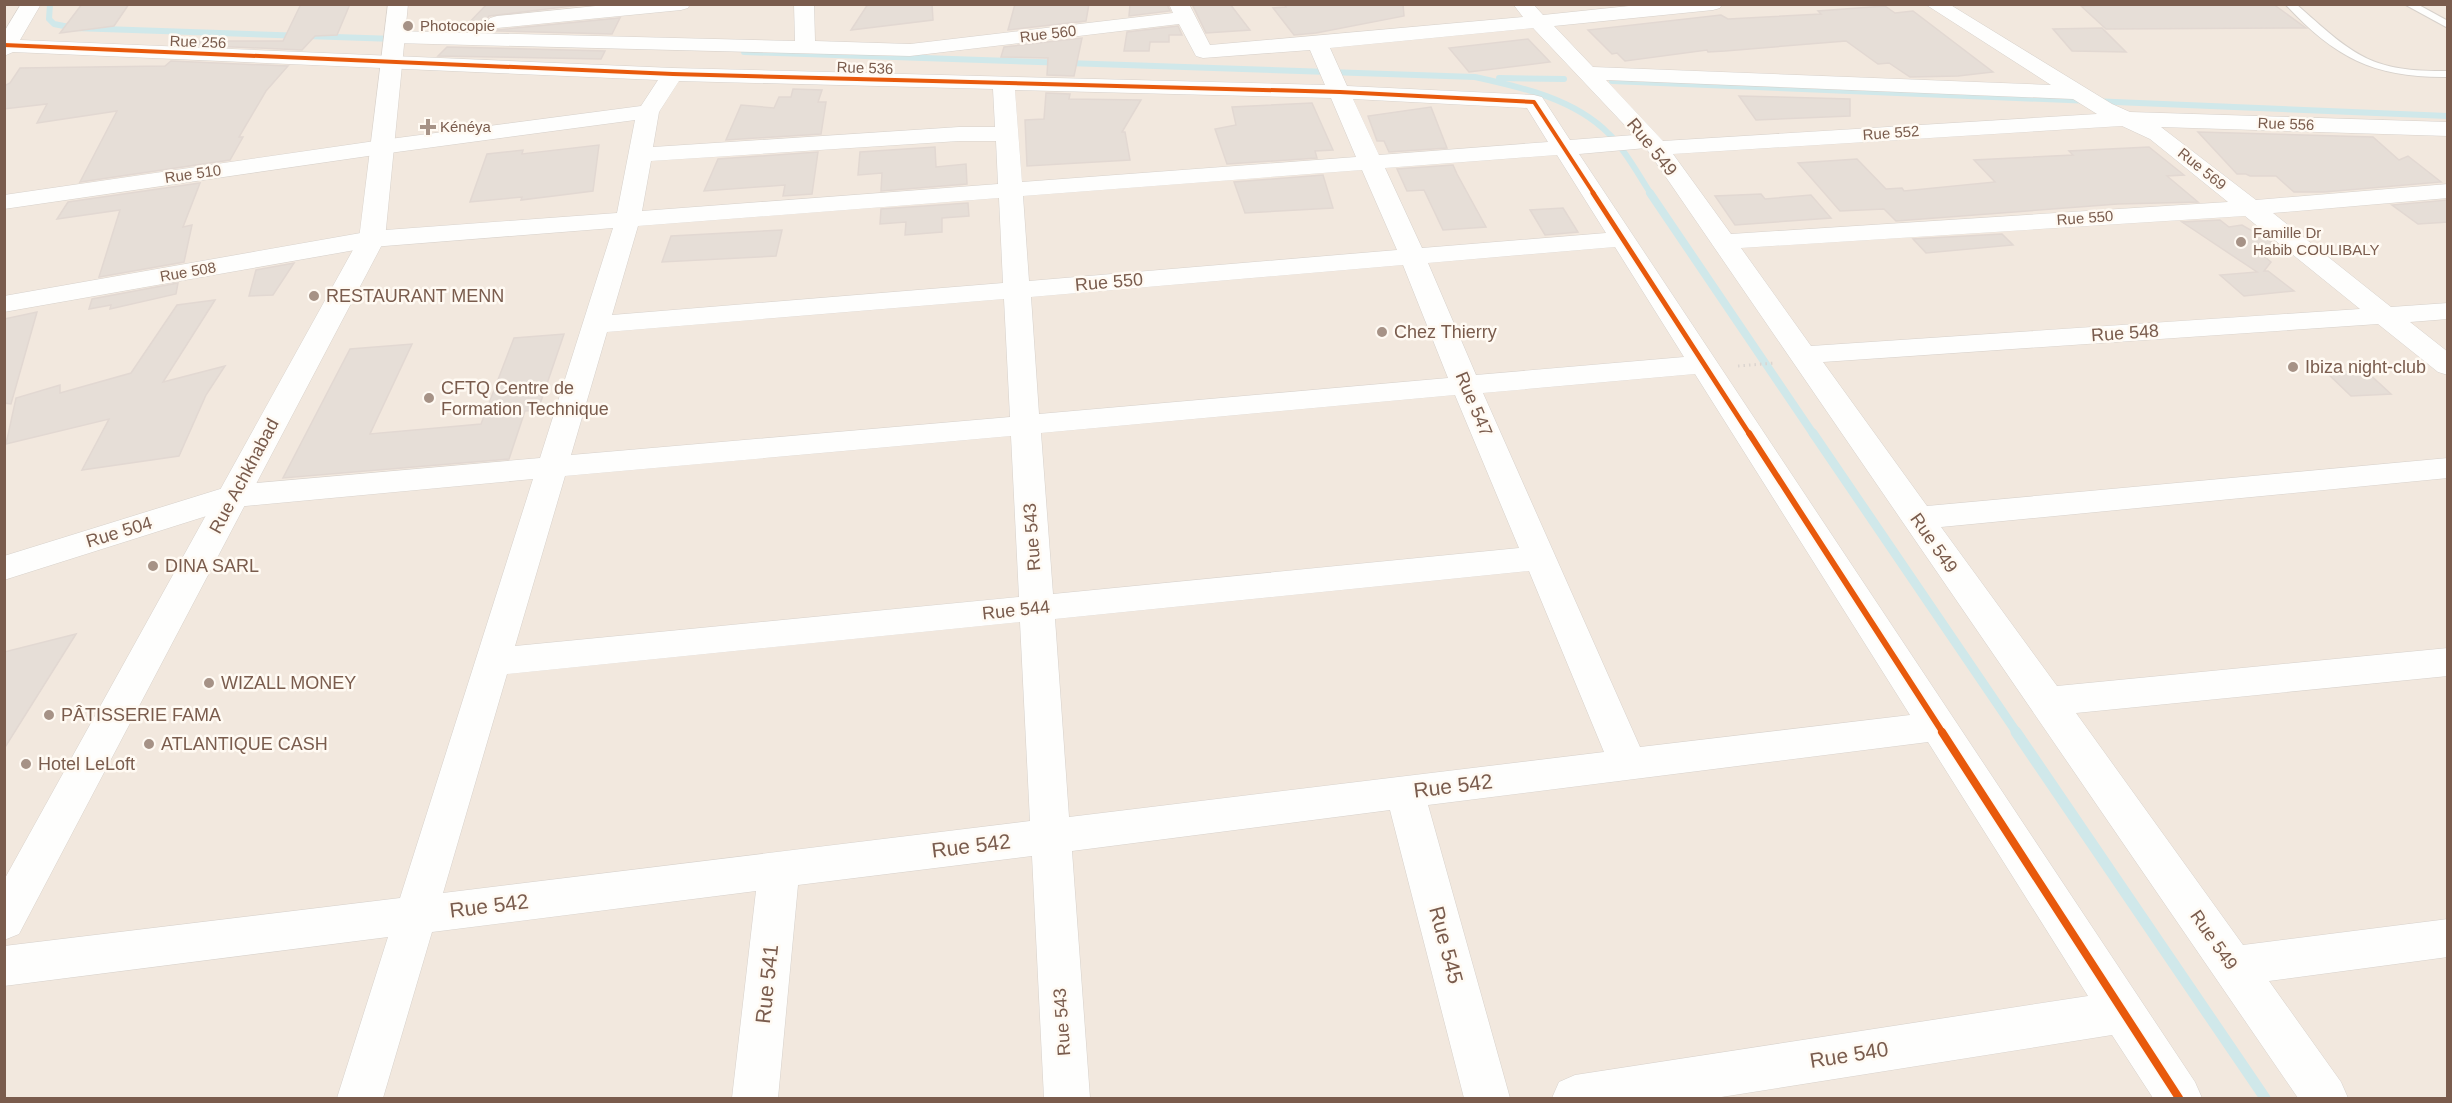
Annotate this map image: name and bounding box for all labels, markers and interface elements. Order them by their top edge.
place label: Photocopie [420,17,495,34]
marker: Photocopie [401,19,415,33]
street label: Rue 560 [1019,22,1077,45]
street label: Rue 256 [169,32,227,51]
street label: Rue 536 [836,58,894,77]
street label: Rue 549 [1623,114,1681,180]
street label: Rue 556 [2257,114,2315,133]
place label: Kénéya [440,118,492,135]
marker: Kénéya [421,120,435,134]
street label: Rue 552 [1862,122,1920,143]
street label: Rue 569 [2175,144,2230,193]
street label: Rue 510 [164,161,222,186]
street label: Rue 550 [2056,207,2114,228]
place label: Famille Dr Habib COULIBALY [2253,224,2379,258]
marker: Famille Dr Habib COULIBALY [2234,235,2248,249]
street label: Rue 508 [159,258,217,285]
street label: Rue 550 [1074,269,1144,295]
place label: RESTAURANT MENN [326,286,504,306]
marker: RESTAURANT MENN [307,289,321,303]
street label: Rue 548 [2090,321,2160,345]
place label: Chez Thierry [1394,322,1497,342]
marker: Chez Thierry [1375,325,1389,339]
place label: Ibiza night-club [2305,357,2426,377]
marker: Ibiza night-club [2286,360,2300,374]
street label: Rue 547 [1451,369,1497,439]
place label: CFTQ Centre de Formation Technique [441,378,609,419]
marker: CFTQ Centre de Formation Technique [422,391,436,405]
street label: Rue Achkhabad [205,415,283,537]
street label: Rue 543 [1020,502,1044,572]
street label: Rue 549 [1906,509,1962,577]
street label: Rue 504 [84,512,154,552]
place label: DINA SARL [165,556,259,576]
marker: DINA SARL [146,559,160,573]
street label: Rue 544 [981,596,1051,624]
place label: WIZALL MONEY [221,673,356,693]
marker: WIZALL MONEY [202,676,216,690]
place label: PÂTISSERIE FAMA [61,705,221,725]
marker: PÂTISSERIE FAMA [42,708,56,722]
place label: ATLANTIQUE CASH [161,734,328,754]
marker: ATLANTIQUE CASH [142,737,156,751]
place label: Hotel LeLoft [38,754,135,774]
marker: Hotel LeLoft [19,757,33,771]
street label: Rue 542 [1412,769,1494,802]
street label: Rue 542 [930,829,1012,862]
street label: Rue 542 [448,889,530,922]
street label: Rue 545 [1425,904,1468,986]
street label: Rue 549 [2186,906,2242,974]
street label: Rue 541 [751,943,782,1025]
street label: Rue 543 [1050,987,1074,1057]
street label: Rue 540 [1808,1037,1890,1072]

